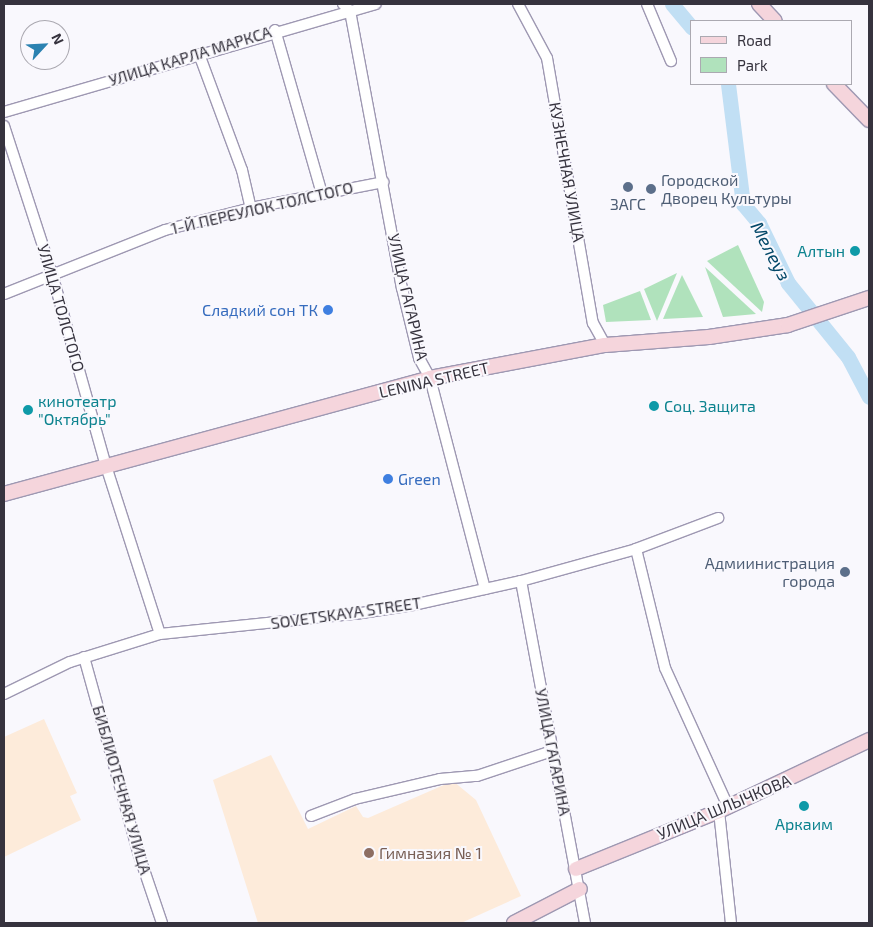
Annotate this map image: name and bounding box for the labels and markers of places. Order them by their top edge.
place label: Городской Дворец Культуры [661,170,792,208]
marker: ЗАГС [622,181,634,193]
marker: Городской Дворец Культуры [645,183,657,195]
place label: ЗАГС [610,194,646,214]
place label: Алтын [797,241,845,261]
marker: Алтын [849,245,861,257]
place label: Сладкий сон ТК [202,300,318,320]
marker: Сладкий сон ТК [322,304,334,316]
place label: кинотеатр "Октябрь" [38,391,117,429]
place label: Соц. Защита [664,396,756,416]
marker: Соц. Защита [648,400,660,412]
marker: кинотеатр "Октябрь" [22,404,34,416]
place label: Green [398,469,441,489]
marker: Green [382,473,394,485]
place label: Адмиинистрация города [705,553,835,591]
marker: Адмиинистрация города [839,566,851,578]
marker: Аркаим [798,800,810,812]
place label: Аркаим [775,814,833,834]
place label: Гимназия № 1 [379,843,482,863]
marker: Гимназия № 1 [363,847,375,859]

